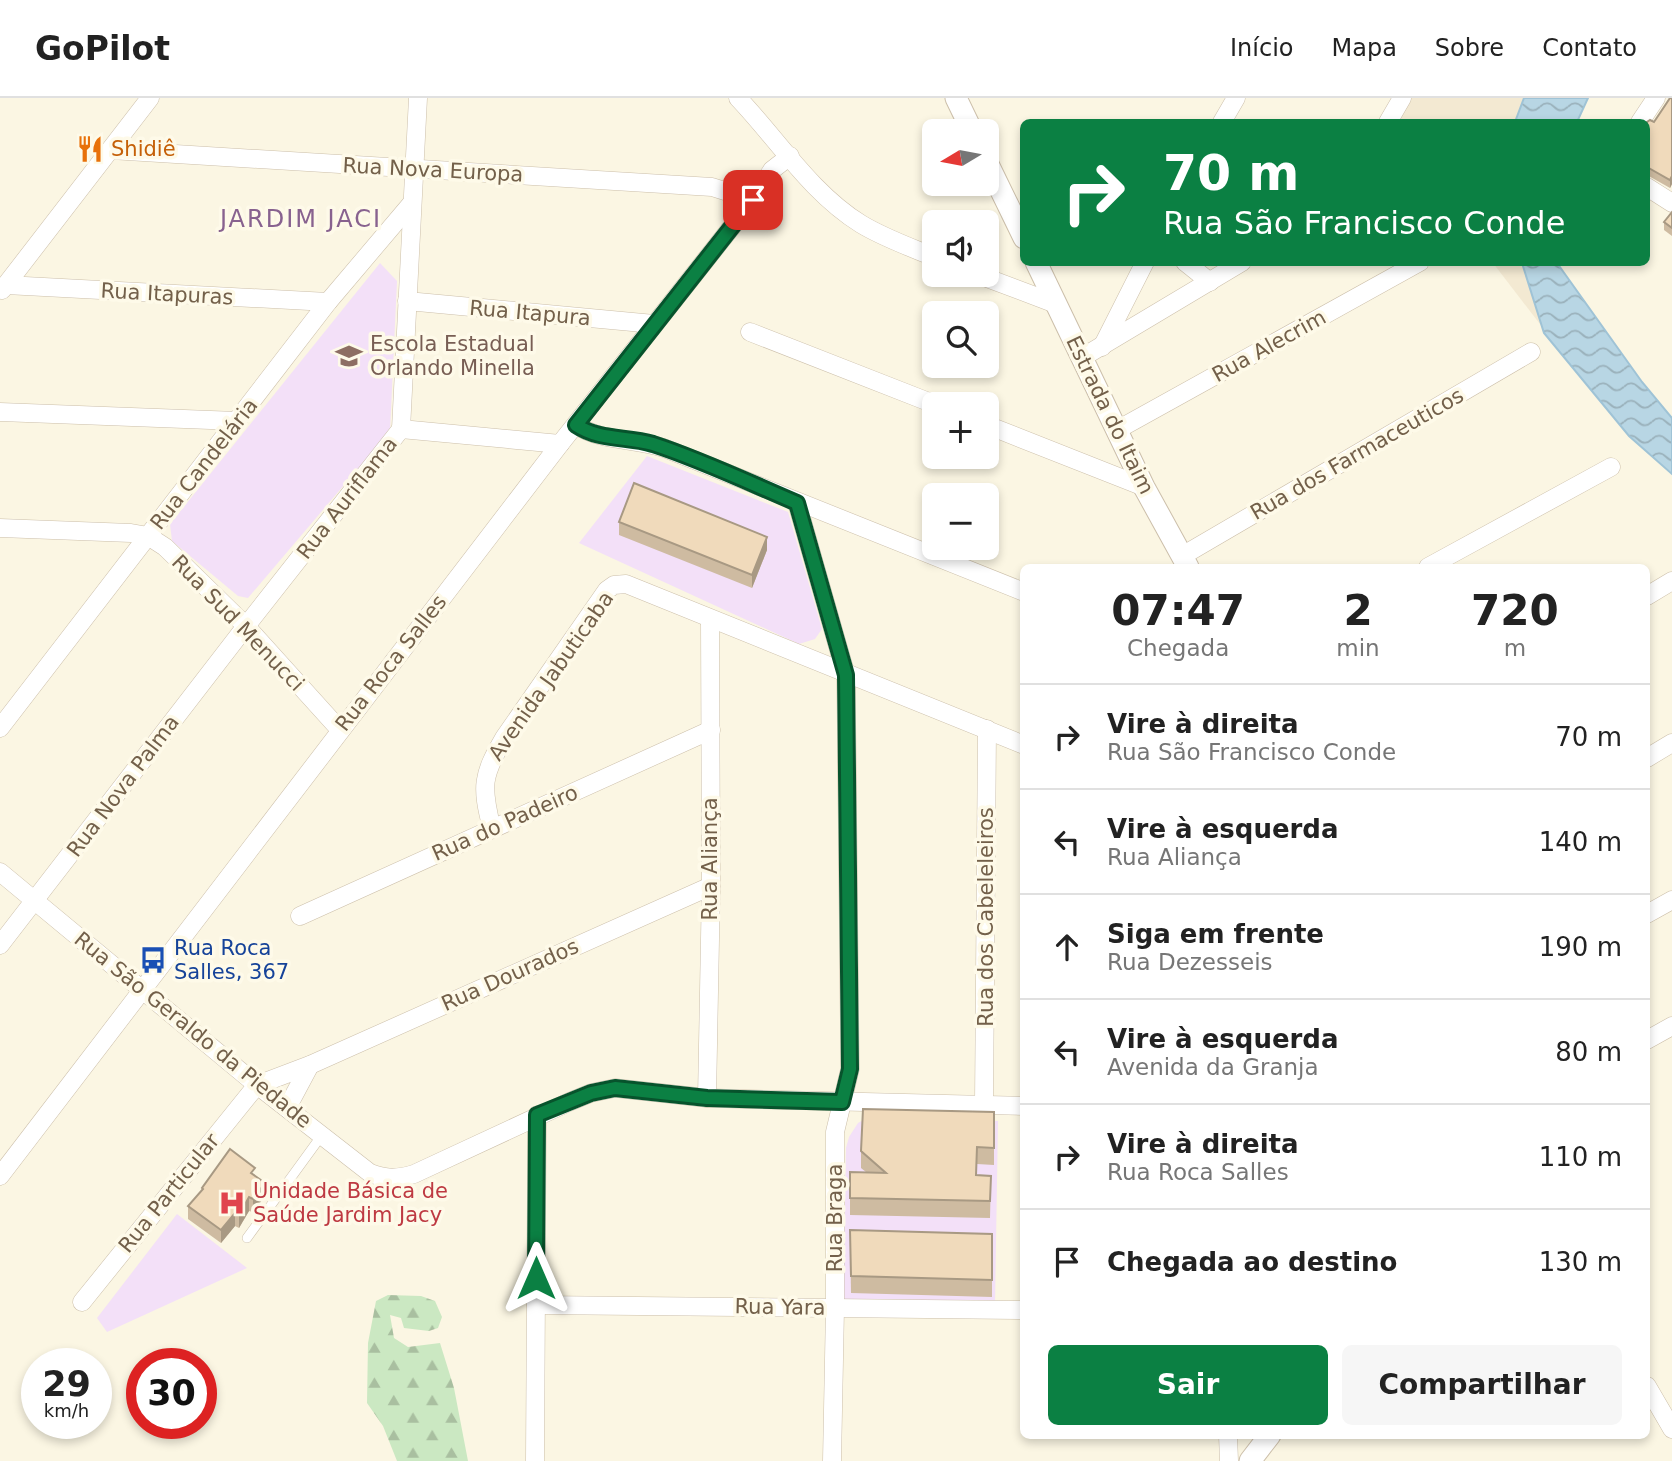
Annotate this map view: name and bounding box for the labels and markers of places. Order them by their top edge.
restaurant icon: Shidiê [75,134,105,164]
place label: Shidiê [111,137,176,161]
pin [723,170,783,230]
place label: Escola Estadual Orlando Minella [370,332,535,380]
school or university icon: Escola Estadual Orlando Minella [334,341,364,371]
place label: Rua Roca Salles, 367 [174,936,289,984]
bus stop icon: Rua Roca Salles, 367 [138,945,168,975]
place label: Unidade Básica de Saúde Jardim Jacy [253,1179,448,1227]
hospital icon: Unidade Básica de Saúde Jardim Jacy [217,1188,247,1218]

